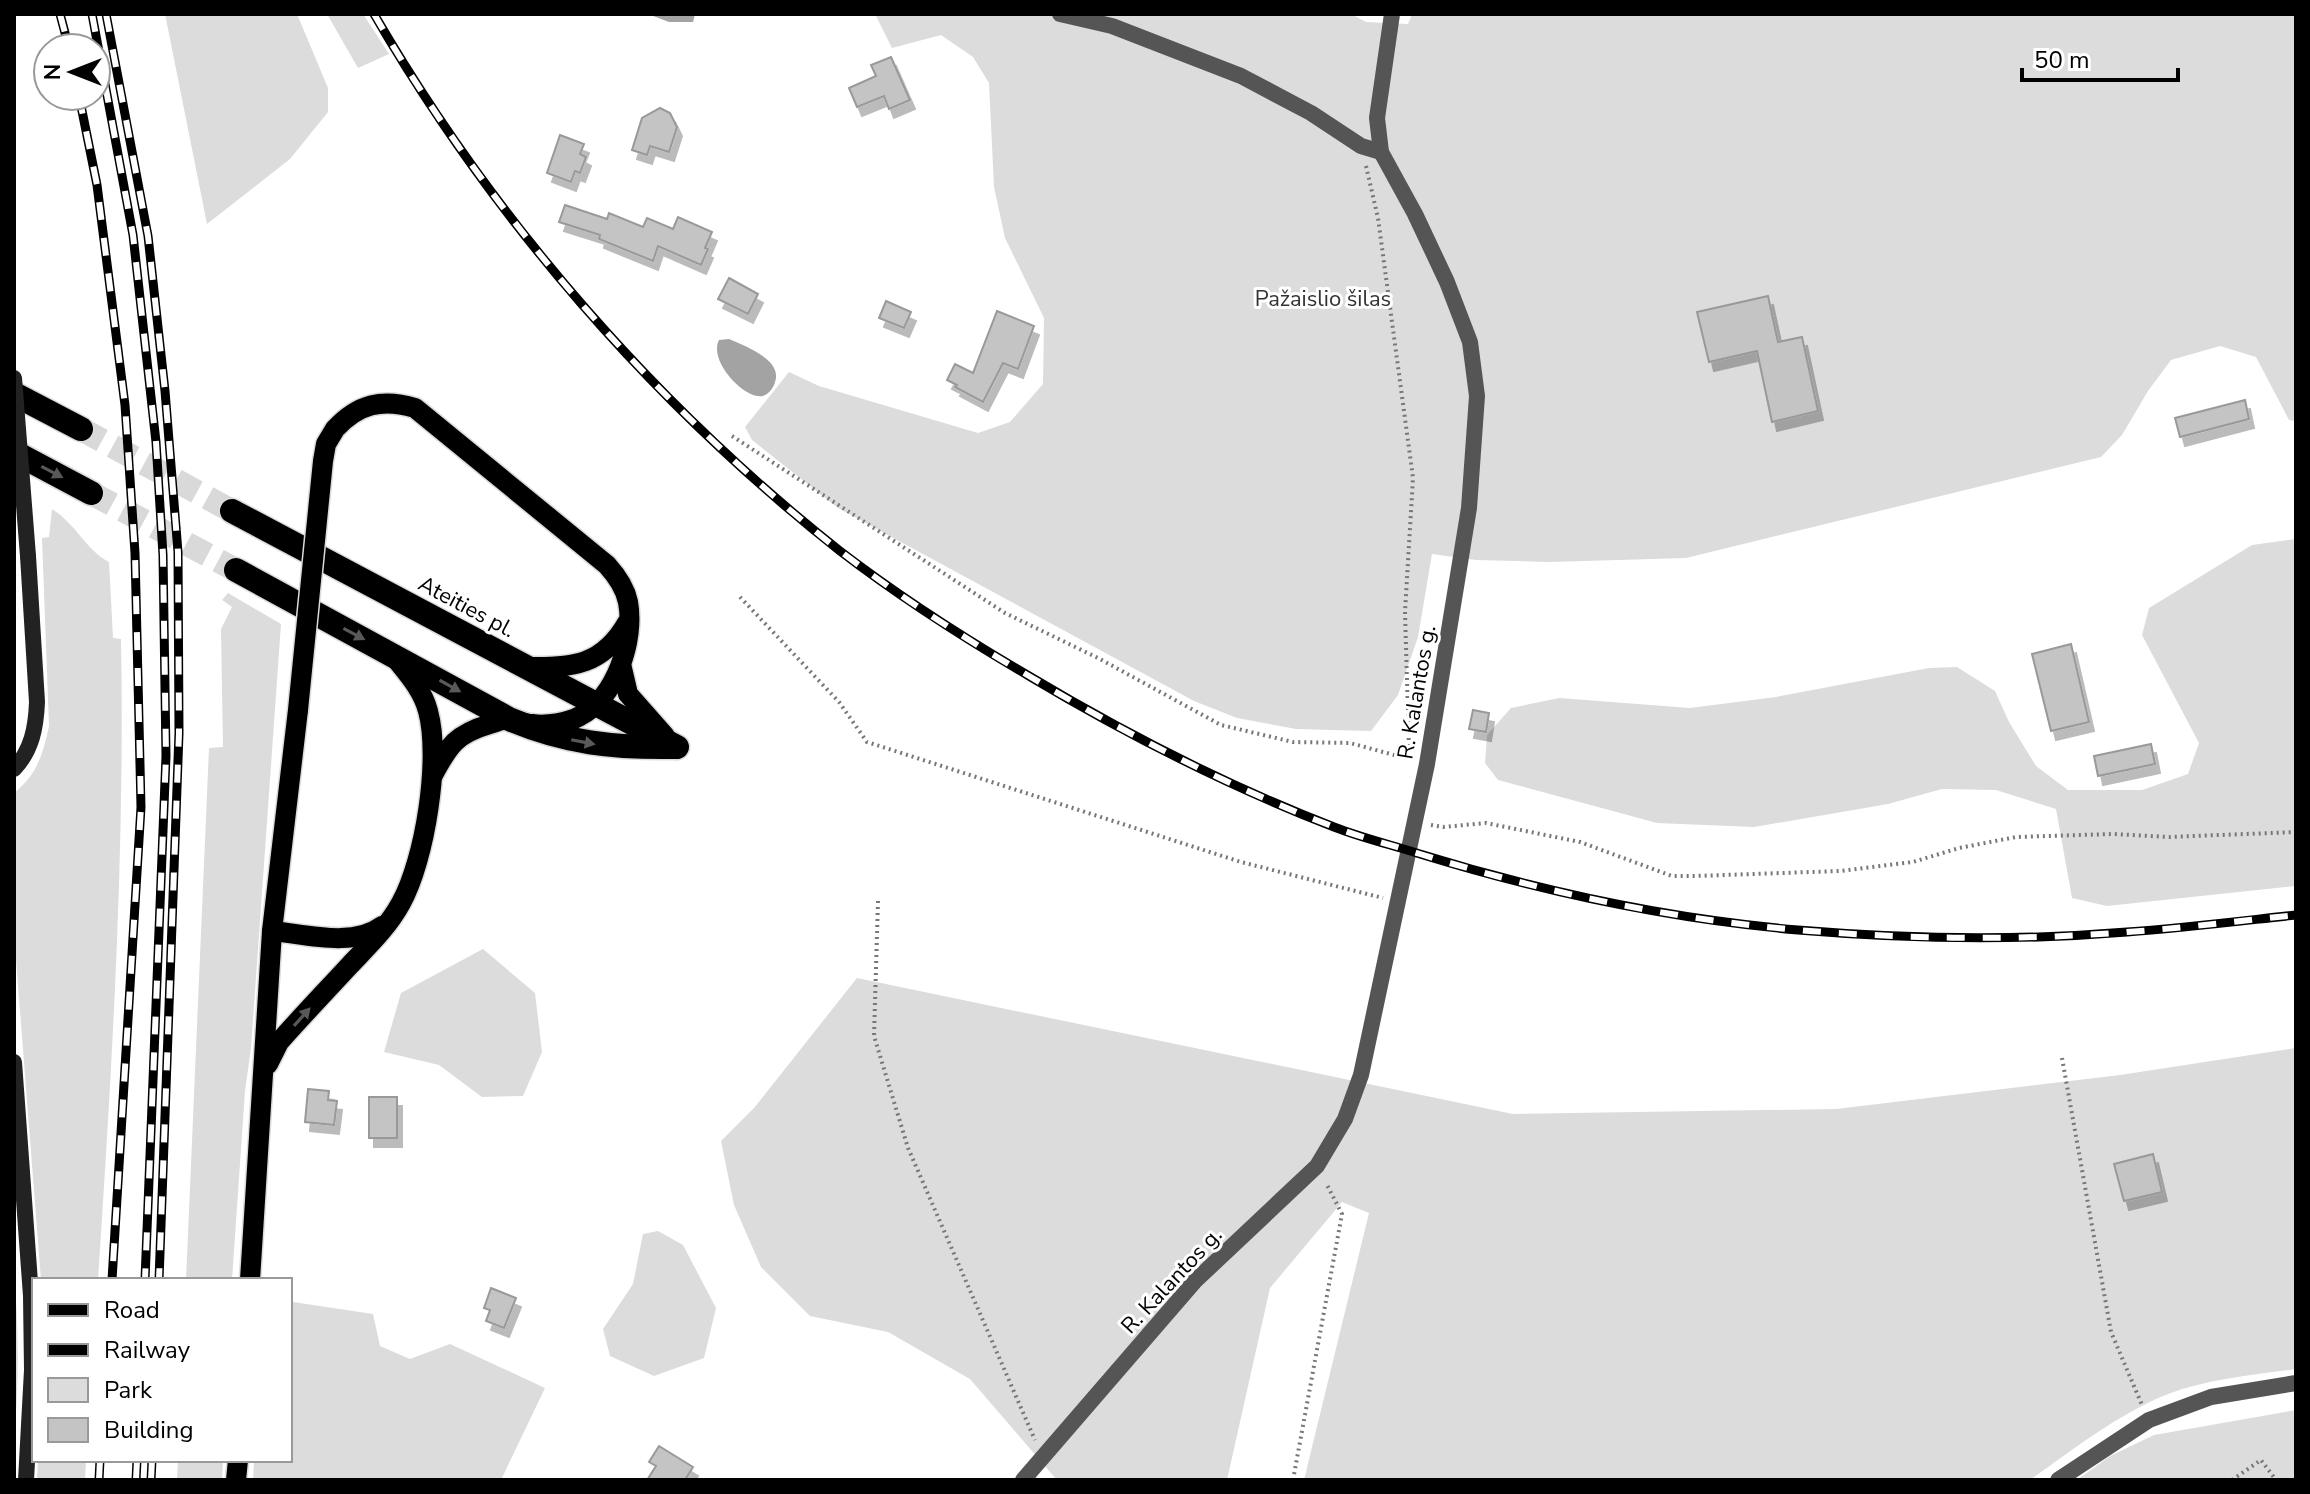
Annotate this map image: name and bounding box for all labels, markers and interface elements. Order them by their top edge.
north arrow [32,32,112,112]
scale bar [2022,32,2178,82]
text: 50 m [2034,44,2090,76]
text: N [38,64,68,80]
park label: Pažaislio šilas [1255,284,1391,314]
one-way arrow [41,466,64,479]
street label: Ateities pl. [413,569,520,645]
street label: R. Kalantos g. [1390,623,1444,762]
one-way arrow [343,626,365,640]
one-way arrow [439,679,462,693]
one-way arrow [571,736,596,748]
one-way arrow [292,1008,310,1027]
street label: R. Kalantos g. [1115,1221,1229,1340]
legend [32,1278,292,1462]
text: Road [104,1294,160,1326]
text: Railway [104,1334,191,1366]
text: Park [104,1374,153,1406]
text: Building [104,1414,194,1446]

